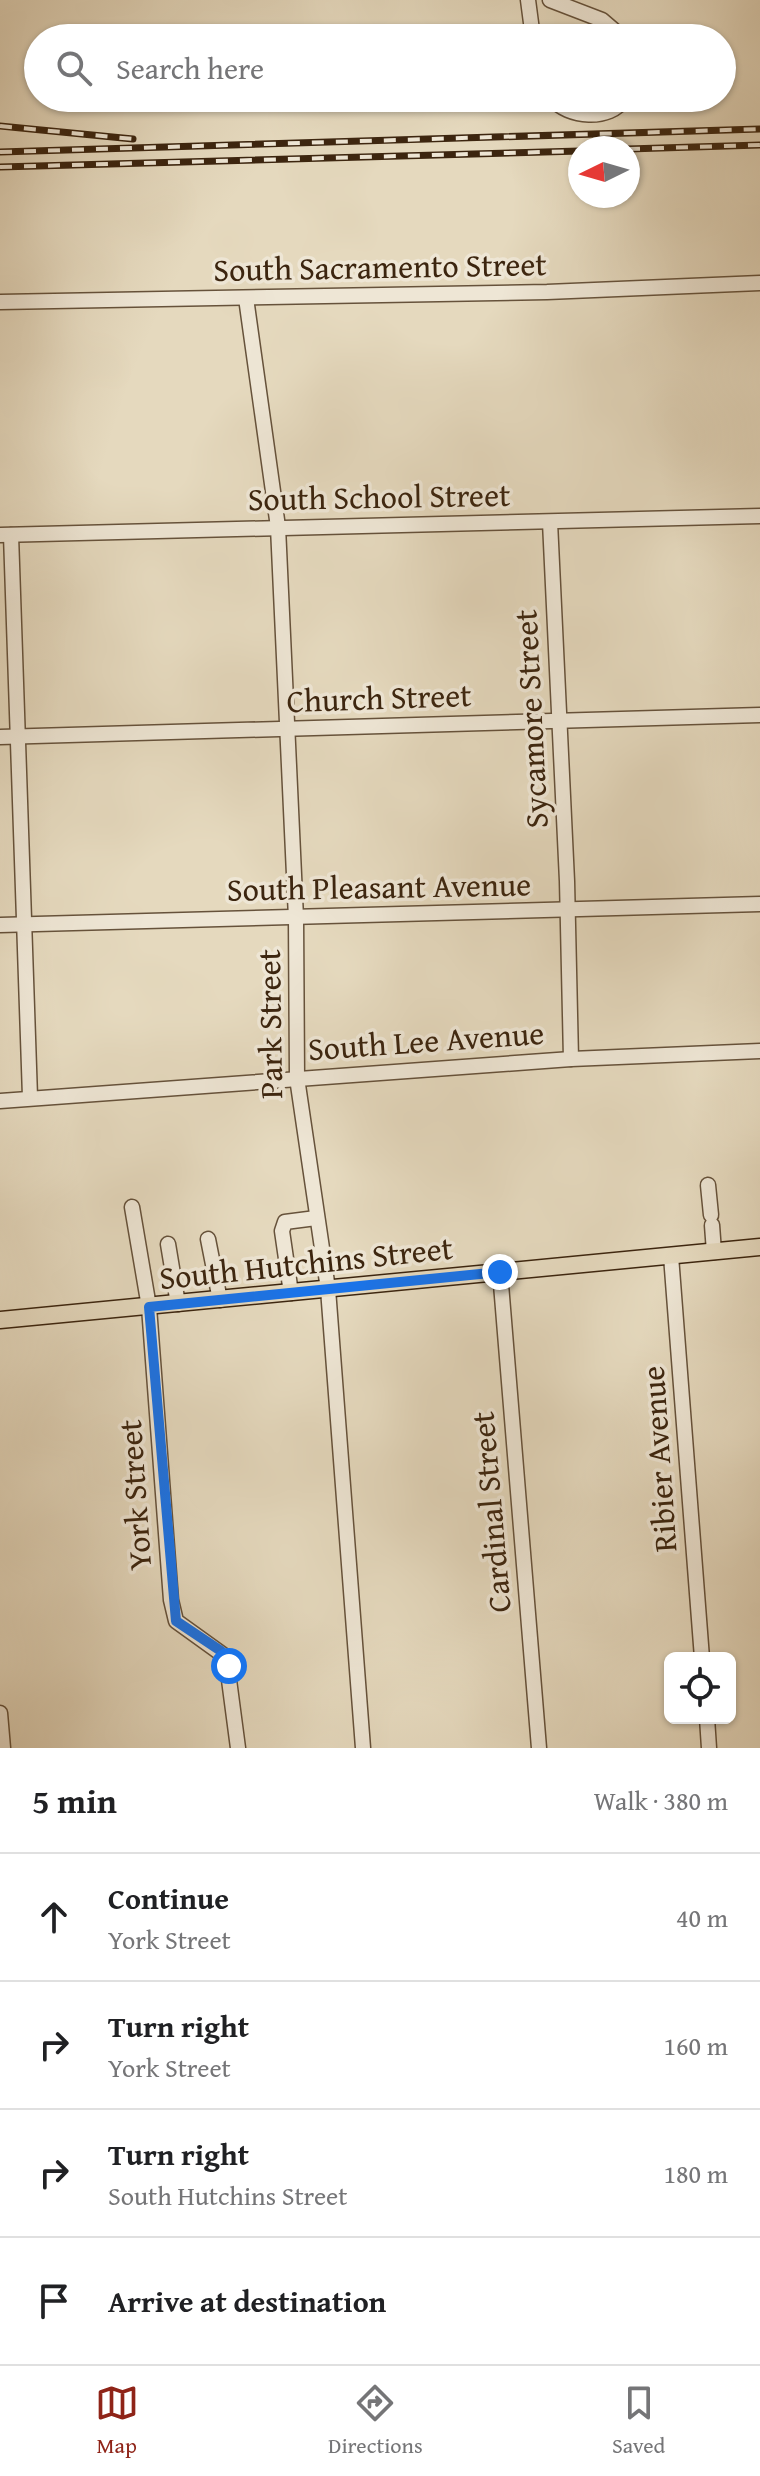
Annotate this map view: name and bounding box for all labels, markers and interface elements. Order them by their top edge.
search box [24,24,736,112]
icon: search [52,46,96,90]
text: Search here [116,46,264,90]
north arrow [568,136,640,208]
street label: South Sacramento Street [213,240,547,293]
street label: South School Street [247,471,511,522]
street label: Sycamore Street [501,608,560,830]
street label: Church Street [286,671,472,724]
street label: South Pleasant Avenue [226,860,532,913]
street label: Park Street [245,949,294,1099]
street label: South Lee Avenue [306,1009,546,1072]
street label: South Hutchins Street [157,1224,455,1301]
route end [482,1254,518,1290]
street label: Ribier Avenue [629,1364,688,1554]
street label: Cardinal Street [458,1410,523,1614]
street label: York Street [106,1418,163,1572]
route start [211,1648,247,1684]
map controls [664,1652,736,1724]
button: locate [664,1652,736,1724]
text: 5 min [32,1776,117,1825]
text: Walk · 380 m [594,1781,728,1820]
text: Continue [108,1876,229,1920]
icon: ahead [32,1895,76,1939]
text: 40 m [676,1898,728,1937]
text: York Street [108,1920,231,1959]
text: Turn right [108,2004,249,2048]
icon: right [32,2023,76,2067]
text: 160 m [663,2026,728,2065]
text: York Street [108,2048,231,2087]
text: Turn right [108,2132,249,2176]
icon: right [32,2151,76,2195]
text: 180 m [663,2154,728,2193]
text: South Hutchins Street [108,2176,347,2215]
icon: arrive [32,2279,76,2323]
text: Arrive at destination [108,2279,386,2323]
tab: Map [95,2381,139,2461]
tab: Directions [328,2381,423,2461]
tab: Saved [612,2381,665,2461]

